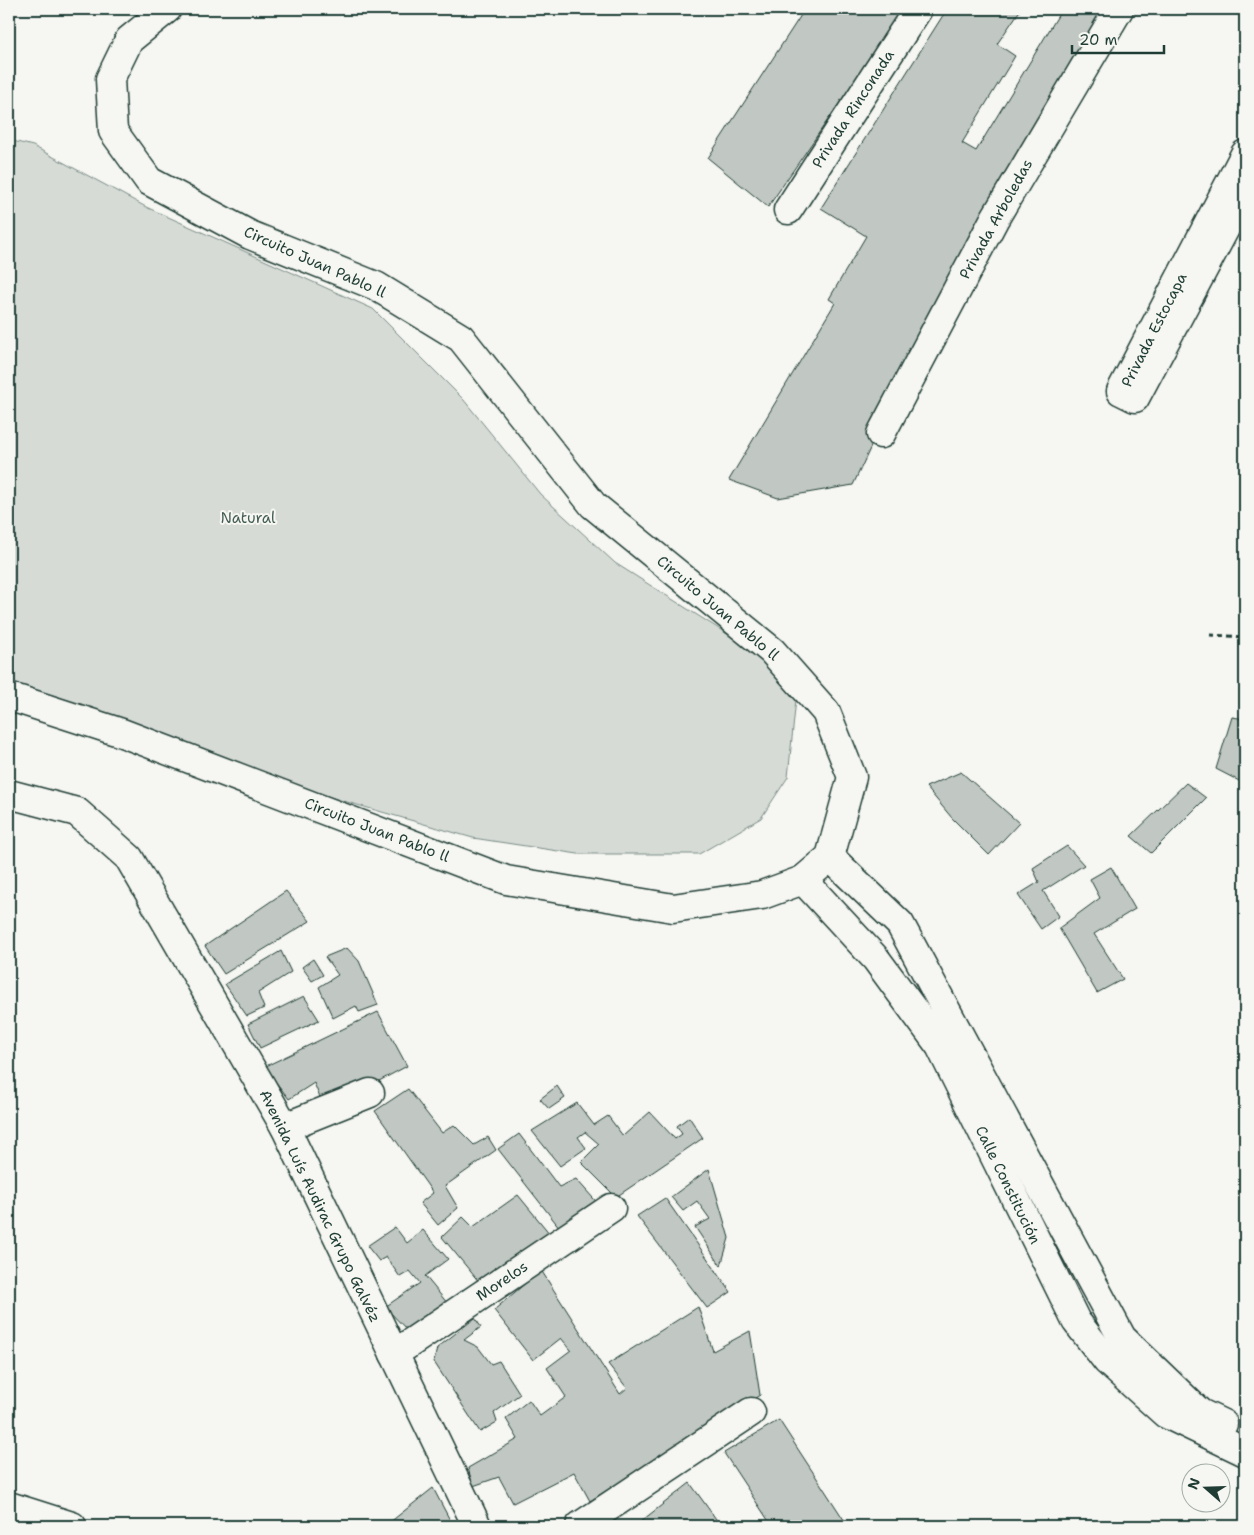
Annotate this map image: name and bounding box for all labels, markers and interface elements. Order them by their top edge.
scale bar [1072,22,1164,54]
text: 20 m [1079,30,1118,50]
street label: Privada Rinconada [807,46,899,172]
street label: Privada Arboledas [955,155,1037,283]
street label: Circuito Juan Pablo ll [241,222,390,303]
street label: Privada Estocapa [1117,269,1192,391]
park label: Natural [220,508,276,528]
street label: Circuito Juan Pablo ll [653,551,784,665]
street label: Circuito Juan Pablo ll [302,793,453,867]
street label: Avenida Luís Audirac Grupo Galvéz [255,1086,385,1326]
street label: Calle Constitución [971,1122,1045,1248]
street label: Morelos [472,1256,532,1306]
north arrow [1182,1462,1232,1512]
text: N [1183,1475,1204,1492]

